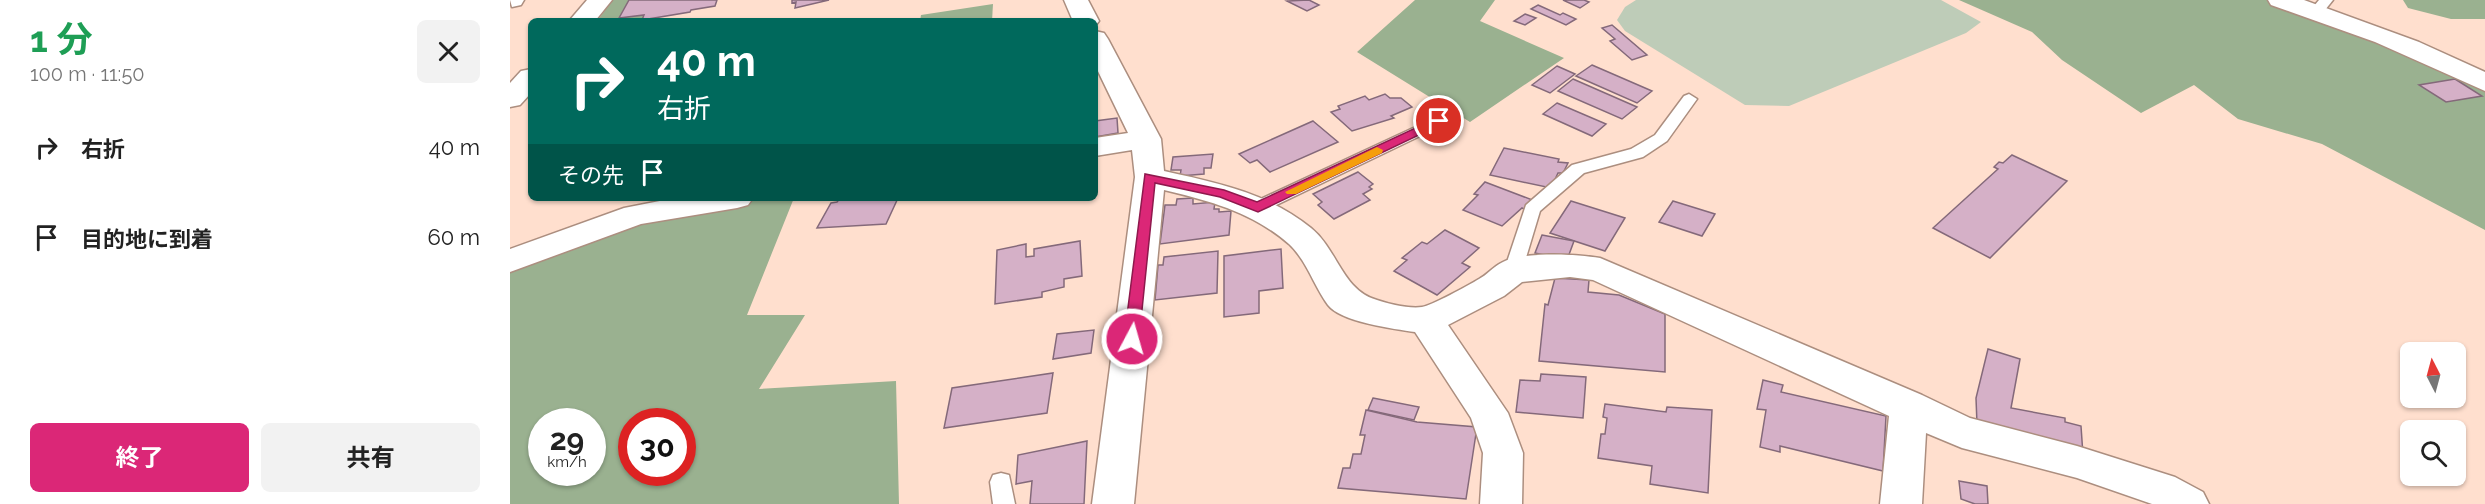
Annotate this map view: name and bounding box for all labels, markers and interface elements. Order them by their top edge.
text: 1 分 [30,18,92,60]
button: close [417,20,480,83]
text: 40 m [657,37,756,86]
icon: right [558,42,636,120]
text: 100 m · 11:50 [30,62,145,86]
text: 右折 [657,93,711,124]
pin [1413,95,1464,146]
icon: arrive [1422,104,1455,137]
icon: right [30,131,63,164]
text: 40 m [429,134,480,160]
text: 右折 [81,136,125,162]
icon: arrive [636,156,669,189]
text: その先 [558,162,624,188]
icon: arrive [30,221,63,254]
text: 60 m [427,224,480,250]
text: 目的地に到着 [81,226,213,252]
position arrow [1100,307,1164,371]
north arrow [2400,342,2466,408]
map controls [2400,342,2466,486]
speed limit sign: 30 [618,408,696,486]
button: search [2400,420,2466,486]
text: 29 [550,422,584,457]
button: 終了 [30,423,249,492]
button: 共有 [261,423,480,492]
text: km/h [547,453,587,471]

